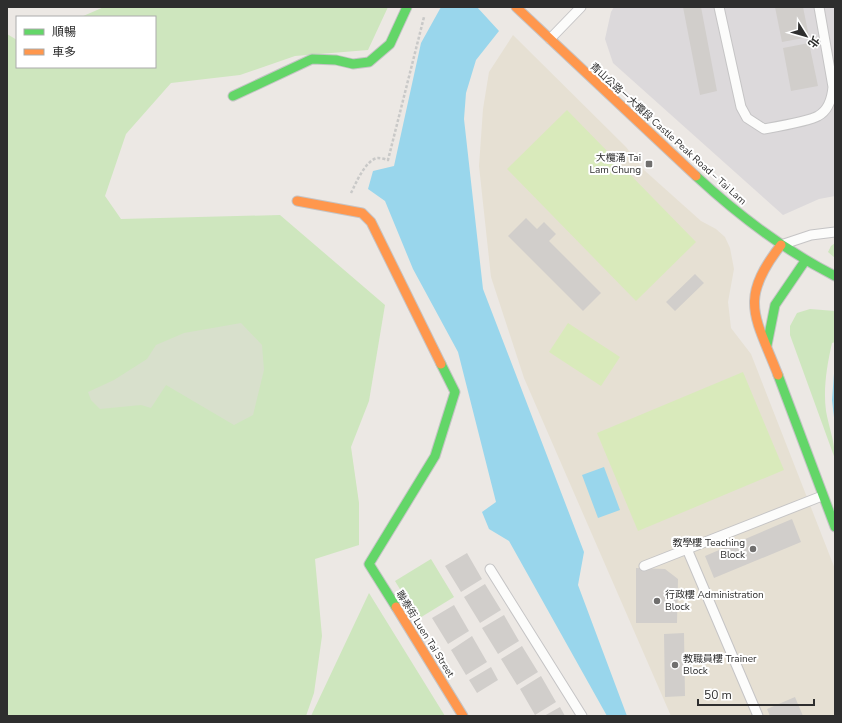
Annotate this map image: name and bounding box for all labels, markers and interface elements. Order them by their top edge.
legend [16,16,156,68]
north arrow [786,16,826,56]
text: 順暢 [52,24,76,40]
text: 北 [804,33,823,51]
text: 車多 [52,44,76,60]
street label: 青山公路－大欖段 Castle Peak Road – Tai Lam [587,60,749,208]
place label: 大欖涌 Tai Lam Chung [590,151,641,177]
marker: 大欖涌 Tai Lam Chung [644,159,654,169]
place label: 教學樓 Teaching Block [672,536,746,562]
marker: 教學樓 Teaching Block [748,544,758,554]
street label: 聯泰街 Luen Tai Street [393,588,458,680]
place label: 行政樓 Administration Block [665,588,764,614]
marker: 行政樓 Administration Block [652,596,662,606]
place label: 教職員樓 Trainer Block [683,652,757,678]
marker: 教職員樓 Trainer Block [670,660,680,670]
scale bar [698,681,814,707]
text: 50 m [704,687,732,703]

